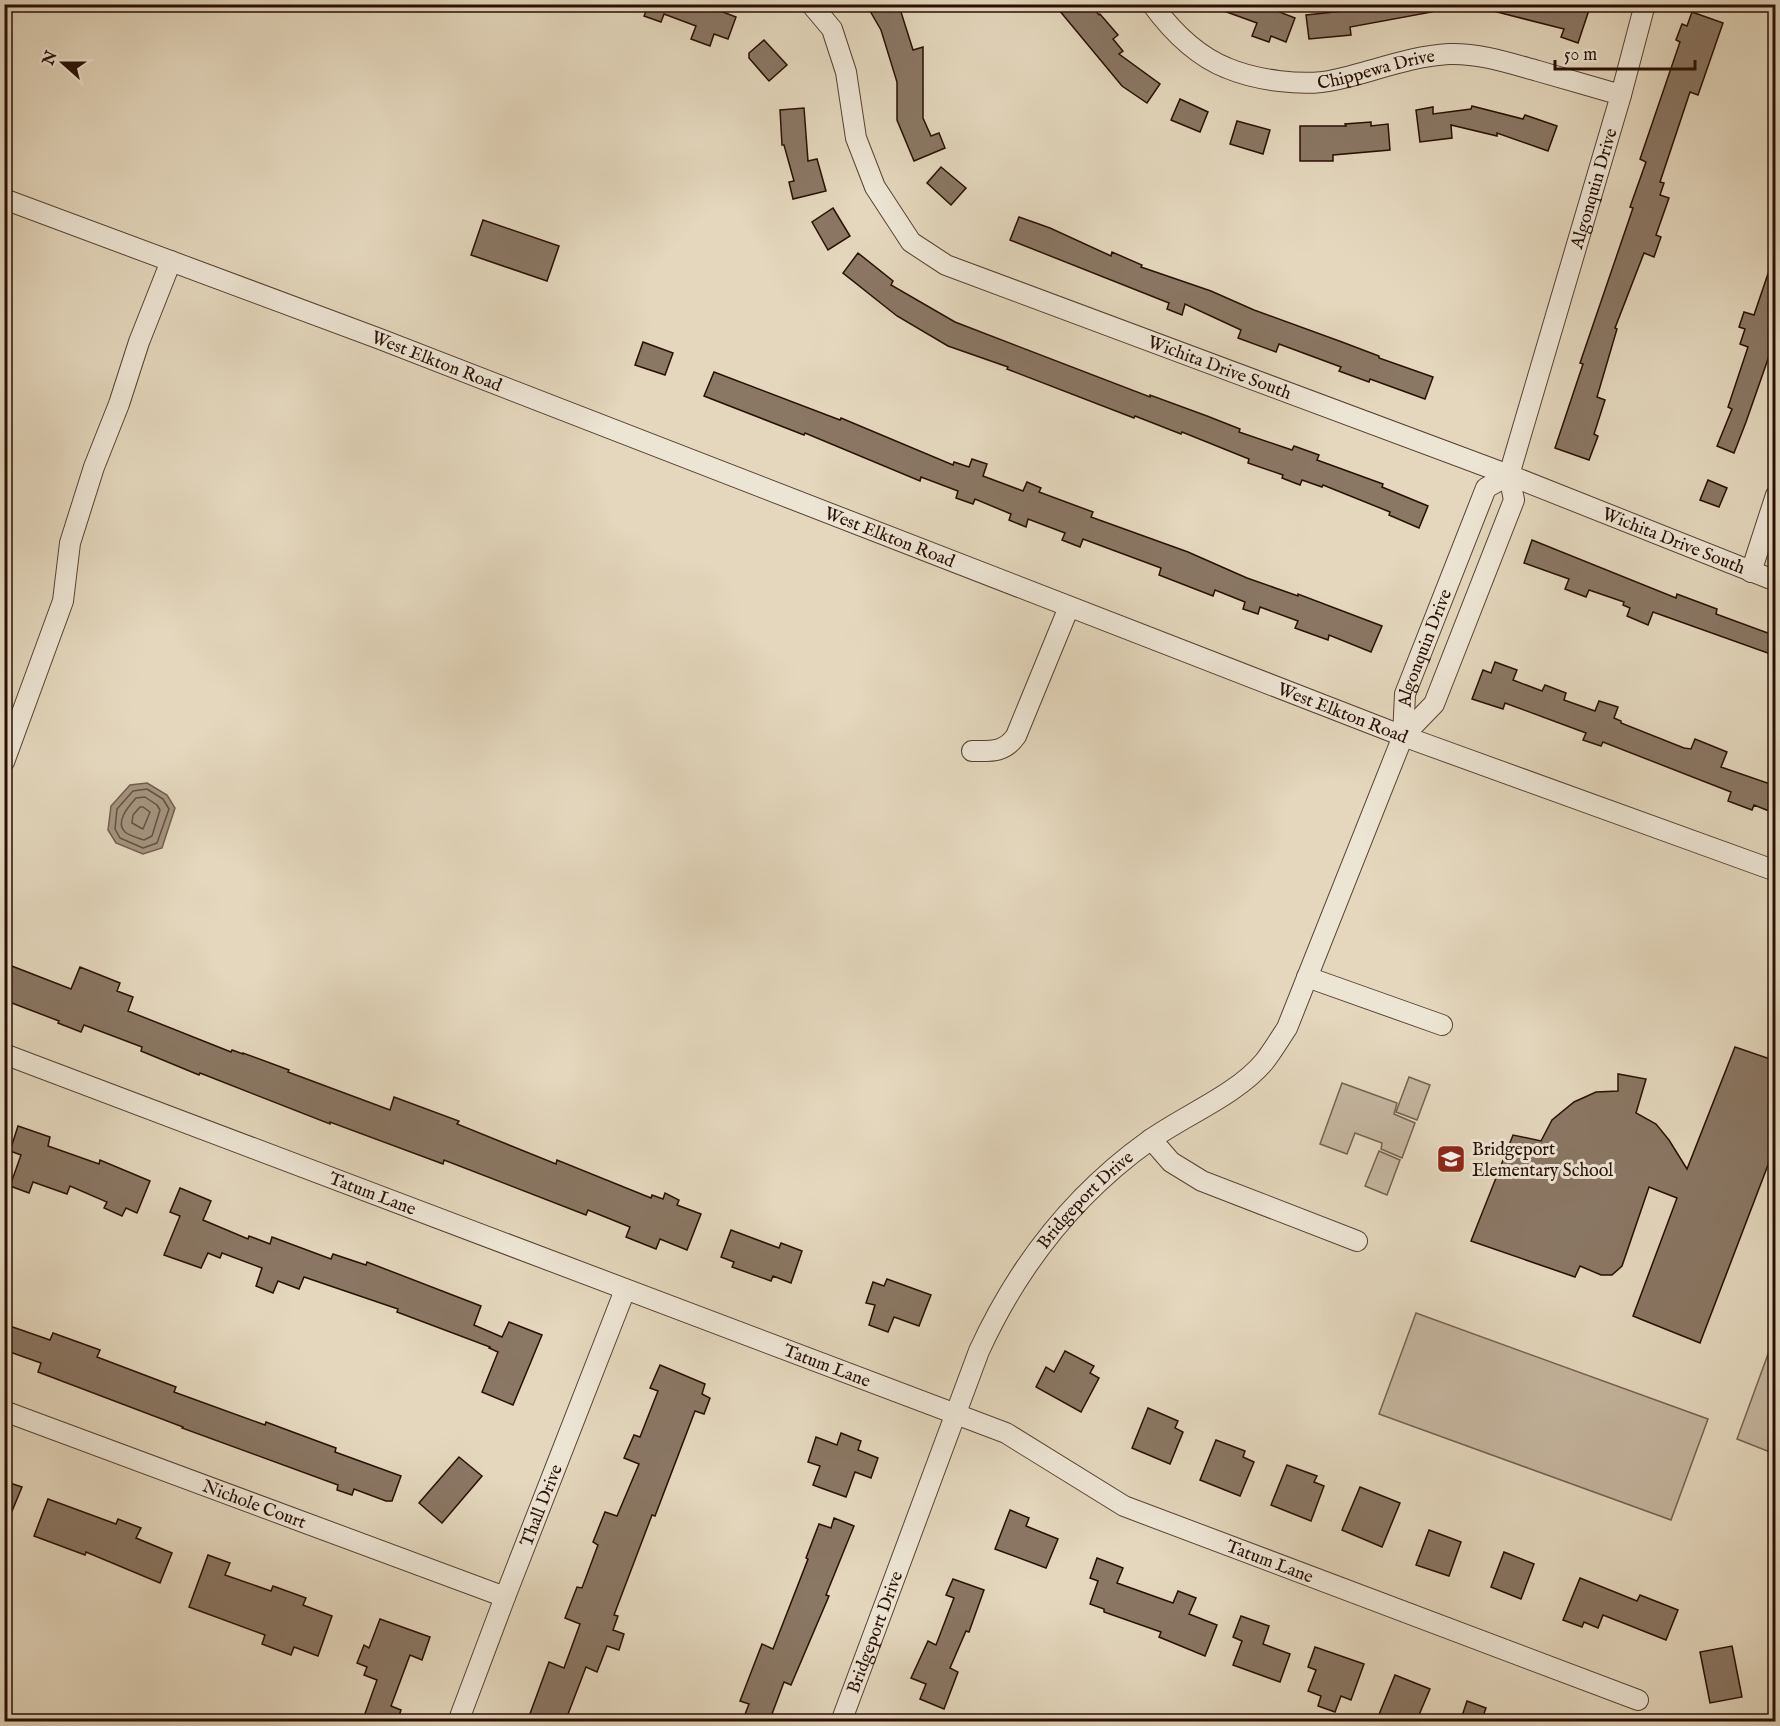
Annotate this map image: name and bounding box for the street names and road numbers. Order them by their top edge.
street label: Chippewa Drive [1316,45,1436,95]
street label: Algonquin Drive [1566,126,1624,253]
street label: West Elkton Road [368,327,505,398]
street label: Wichita Drive South [1144,331,1295,406]
street label: West Elkton Road [821,503,958,574]
street label: Wichita Drive South [1598,503,1748,581]
street label: Algonquin Drive [1394,586,1458,708]
street label: West Elkton Road [1274,678,1411,750]
street label: Bridgeport Drive [1033,1147,1139,1254]
street label: Tatum Lane [325,1168,419,1222]
street label: Tatum Lane [780,1340,873,1394]
street label: Thall Drive [516,1461,569,1550]
street label: Nichole Court [199,1476,309,1535]
street label: Tatum Lane [1223,1536,1316,1589]
street label: Bridgeport Drive [843,1568,909,1697]

